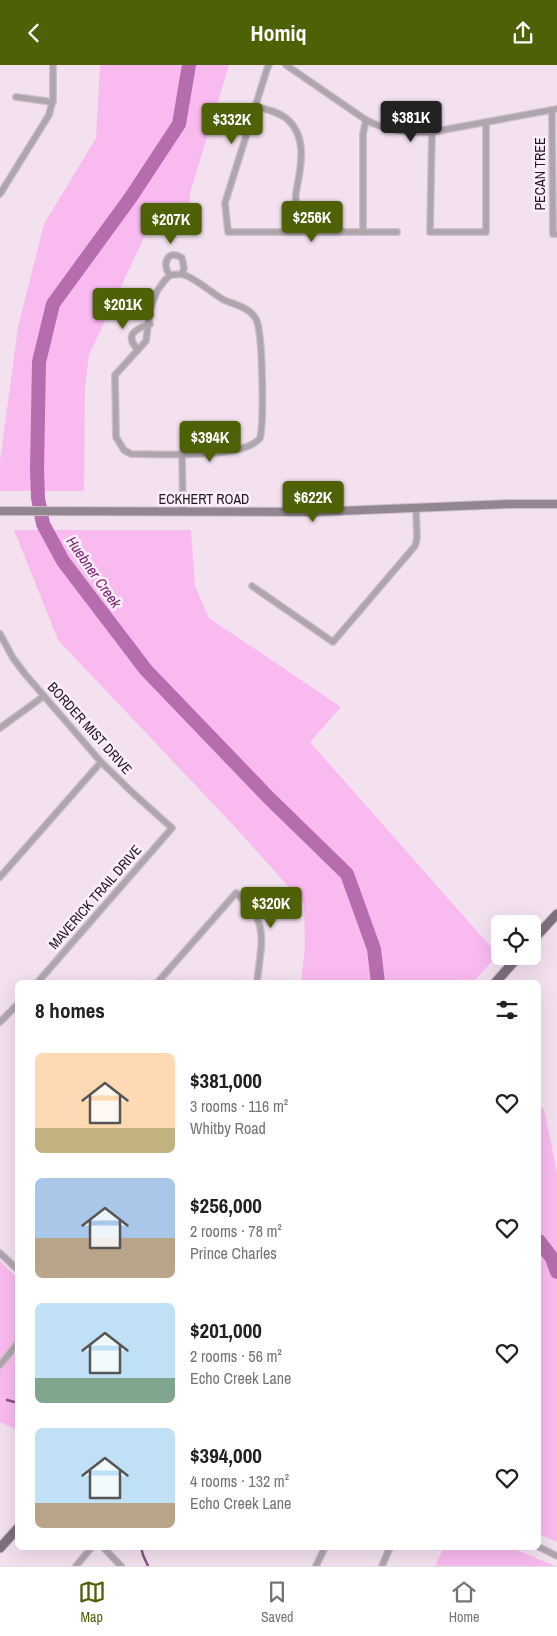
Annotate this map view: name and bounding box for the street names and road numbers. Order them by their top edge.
street label: PECAN TREE [531,137,549,211]
street label: ECKHERT ROAD [159,490,249,508]
street label: BORDER MIST DRIVE [44,678,136,778]
street label: MAVERICK TRAIL DRIVE [45,841,145,953]

